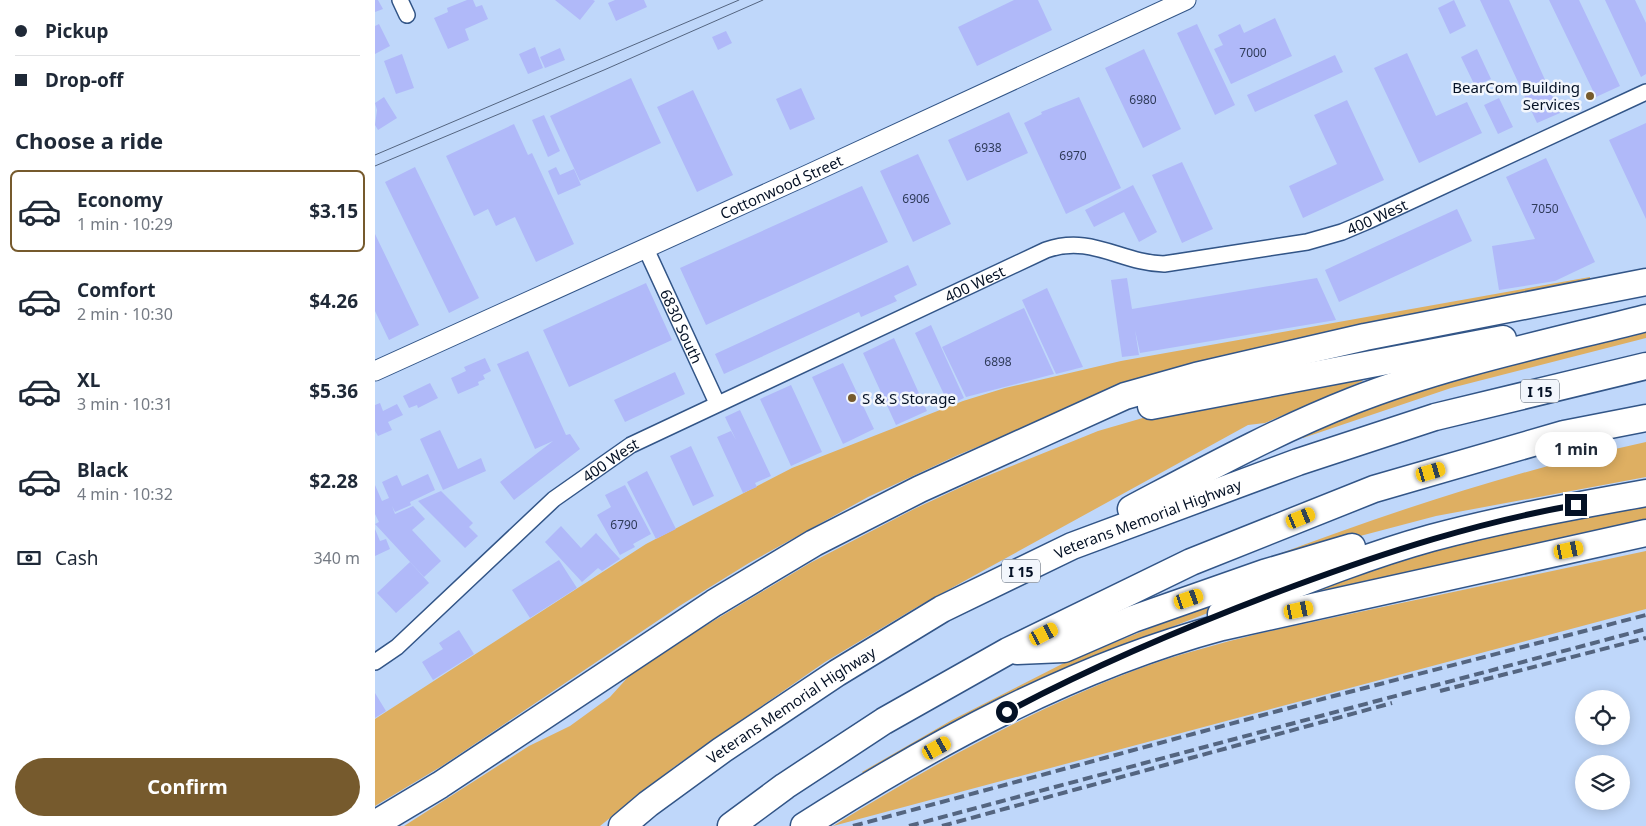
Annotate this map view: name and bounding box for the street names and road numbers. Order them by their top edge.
street label: Cottonwood Street [717,150,846,223]
street label: 400 West [1344,194,1411,239]
street label: 400 West [941,261,1008,306]
street label: 6830 South [656,286,707,367]
road number: I 15 [1521,380,1559,402]
street label: 400 West [578,433,642,486]
street label: Veterans Memorial Highway [1051,474,1244,563]
road number: I 15 [1002,560,1040,582]
street label: Veterans Memorial Highway [702,642,879,768]

